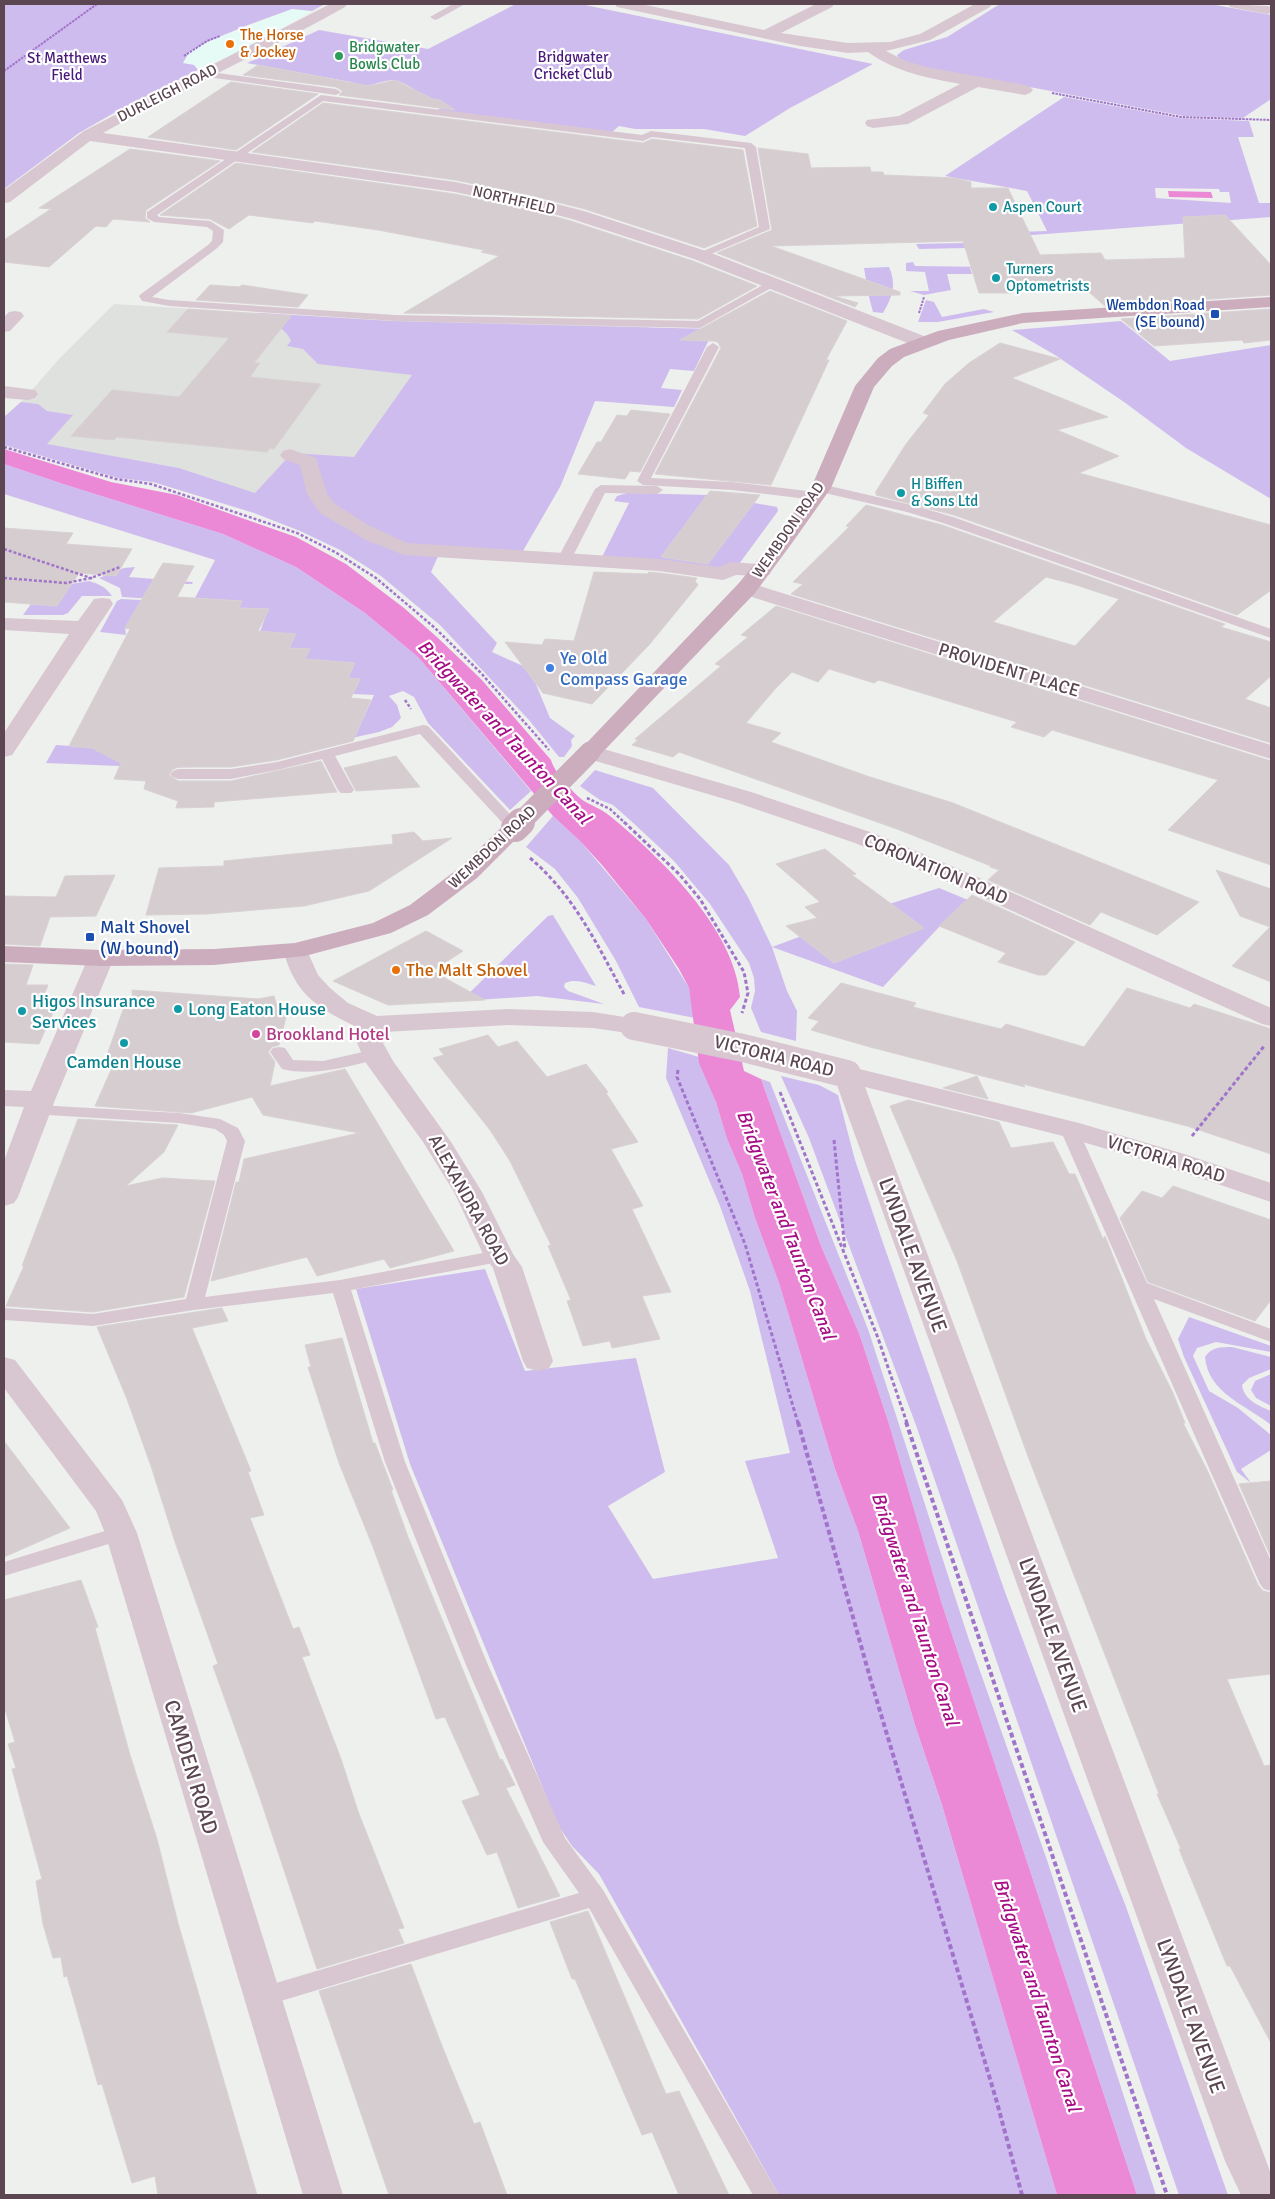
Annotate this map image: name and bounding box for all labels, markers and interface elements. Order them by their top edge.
place label: The Horse & Jockey [240,26,304,61]
marker: The Horse & Jockey [224,38,236,50]
place label: Bridgwater Bowls Club [349,38,420,73]
park label: Bridgwater Cricket Club [534,48,612,83]
park label: St Matthews Field [27,49,107,84]
marker: Bridgwater Bowls Club [333,50,345,62]
street label: DURLEIGH ROAD [114,60,220,126]
street label: NORTHFIELD [471,182,557,218]
place label: Aspen Court [1003,198,1082,216]
marker: Aspen Court [987,201,999,213]
place label: Turners Optometrists [1006,260,1090,295]
marker: Turners Optometrists [990,272,1002,284]
place label: Wembdon Road (SE bound) [1106,296,1205,331]
marker: Wembdon Road (SE bound) [1209,308,1221,320]
place label: H Biffen & Sons Ltd [911,475,978,510]
street label: WEMBDON ROAD [748,479,828,581]
marker: H Biffen & Sons Ltd [895,487,907,499]
water label: Bridgwater and Taunton Canal [412,635,597,830]
street label: PROVIDENT PLACE [936,638,1082,702]
place label: Ye Old Compass Garage [560,647,688,690]
marker: Ye Old Compass Garage [544,662,556,674]
street label: WEMBDON ROAD [445,802,539,892]
street label: CORONATION ROAD [861,829,1011,909]
place label: Malt Shovel (W bound) [100,916,190,959]
marker: Malt Shovel (W bound) [84,931,96,943]
place label: The Malt Shovel [406,959,528,981]
marker: The Malt Shovel [390,964,402,976]
place label: Higos Insurance Services [32,990,155,1033]
place label: Long Eaton House [188,998,326,1020]
marker: Long Eaton House [172,1003,184,1015]
marker: Higos Insurance Services [16,1005,28,1017]
place label: Brookland Hotel [266,1023,390,1045]
marker: Brookland Hotel [250,1028,262,1040]
street label: VICTORIA ROAD [712,1031,836,1081]
marker: Camden House [118,1037,130,1049]
place label: Camden House [67,1051,181,1073]
water label: Bridgwater and Taunton Canal [731,1107,841,1344]
street label: ALEXANDRA ROAD [424,1131,514,1269]
street label: VICTORIA ROAD [1104,1131,1228,1187]
street label: LYNDALE AVENUE [873,1174,953,1336]
water label: Bridgwater and Taunton Canal [866,1489,965,1730]
street label: LYNDALE AVENUE [1013,1554,1093,1716]
street label: CAMDEN ROAD [158,1697,224,1837]
water label: Bridgwater and Taunton Canal [988,1875,1087,2116]
street label: LYNDALE AVENUE [1151,1935,1231,2097]

